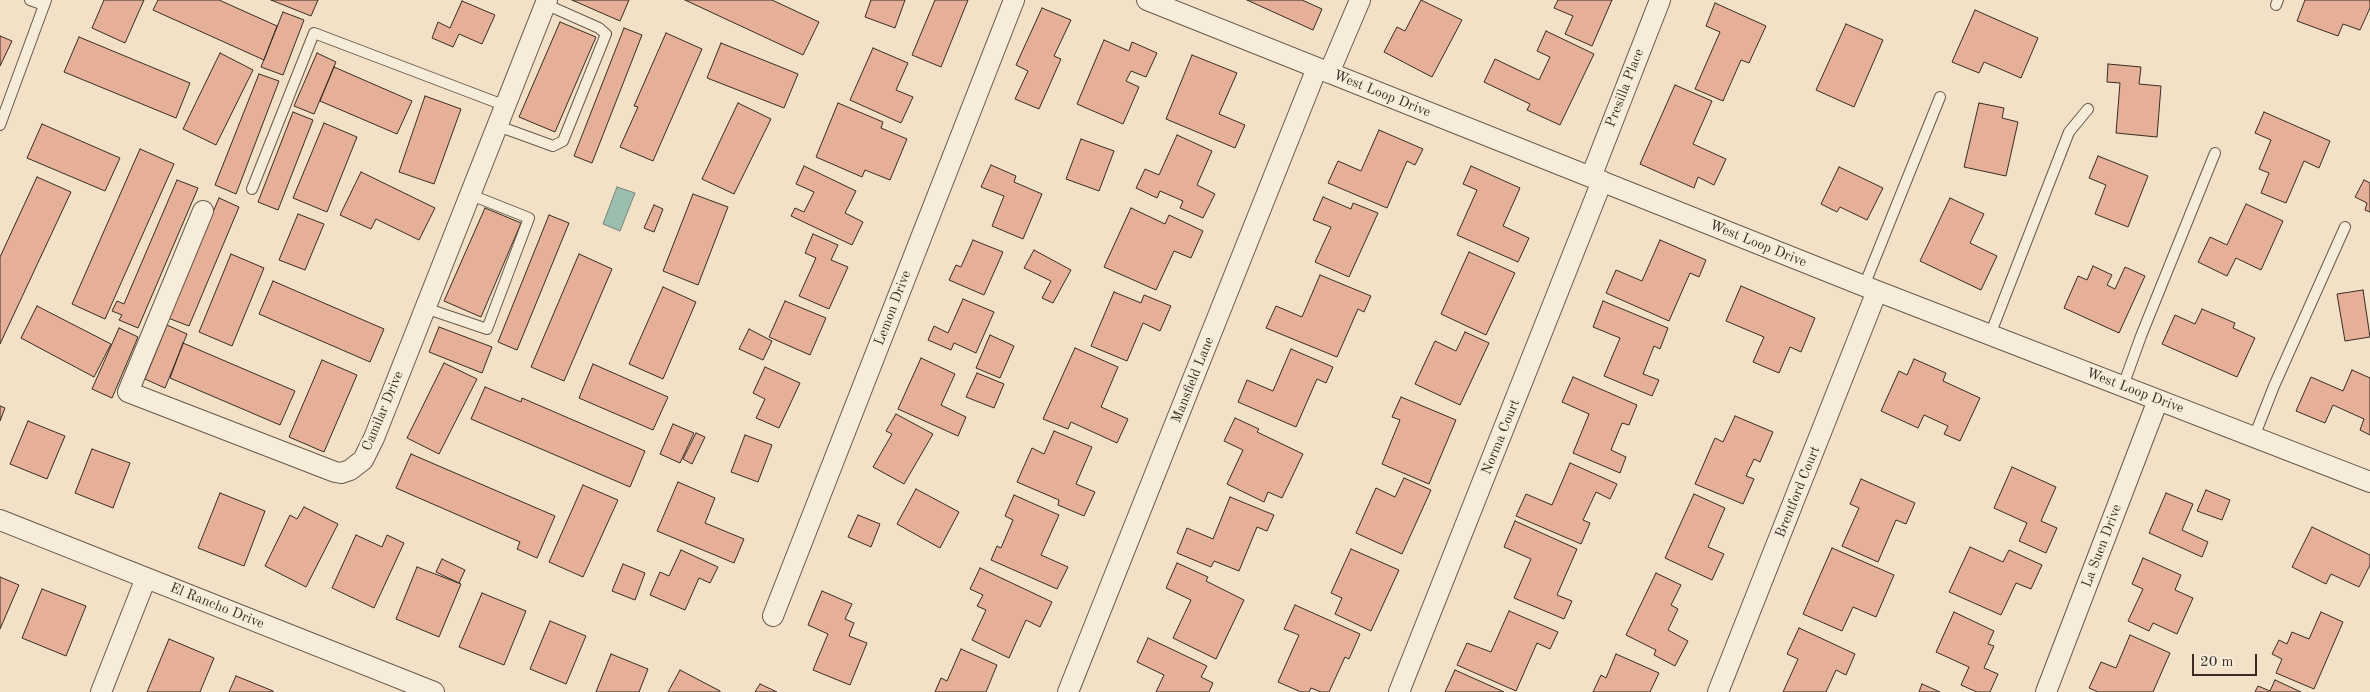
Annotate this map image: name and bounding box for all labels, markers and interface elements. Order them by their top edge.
street label: Presilla Place [1602,46,1648,130]
street label: West Loop Drive [1331,67,1433,121]
street label: West Loop Drive [1707,217,1809,271]
street label: Lemon Drive [871,268,915,348]
street label: Mansfield Lane [1168,334,1218,426]
street label: West Loop Drive [2084,365,2186,417]
street label: Camilar Drive [359,369,407,453]
street label: Norma Court [1478,397,1524,477]
street label: Brentford Court [1772,444,1824,540]
street label: La Suen Drive [2078,502,2126,590]
street label: El Rancho Drive [167,579,267,633]
scale bar [2195,644,2260,676]
text: 20 m [2200,655,2234,670]

